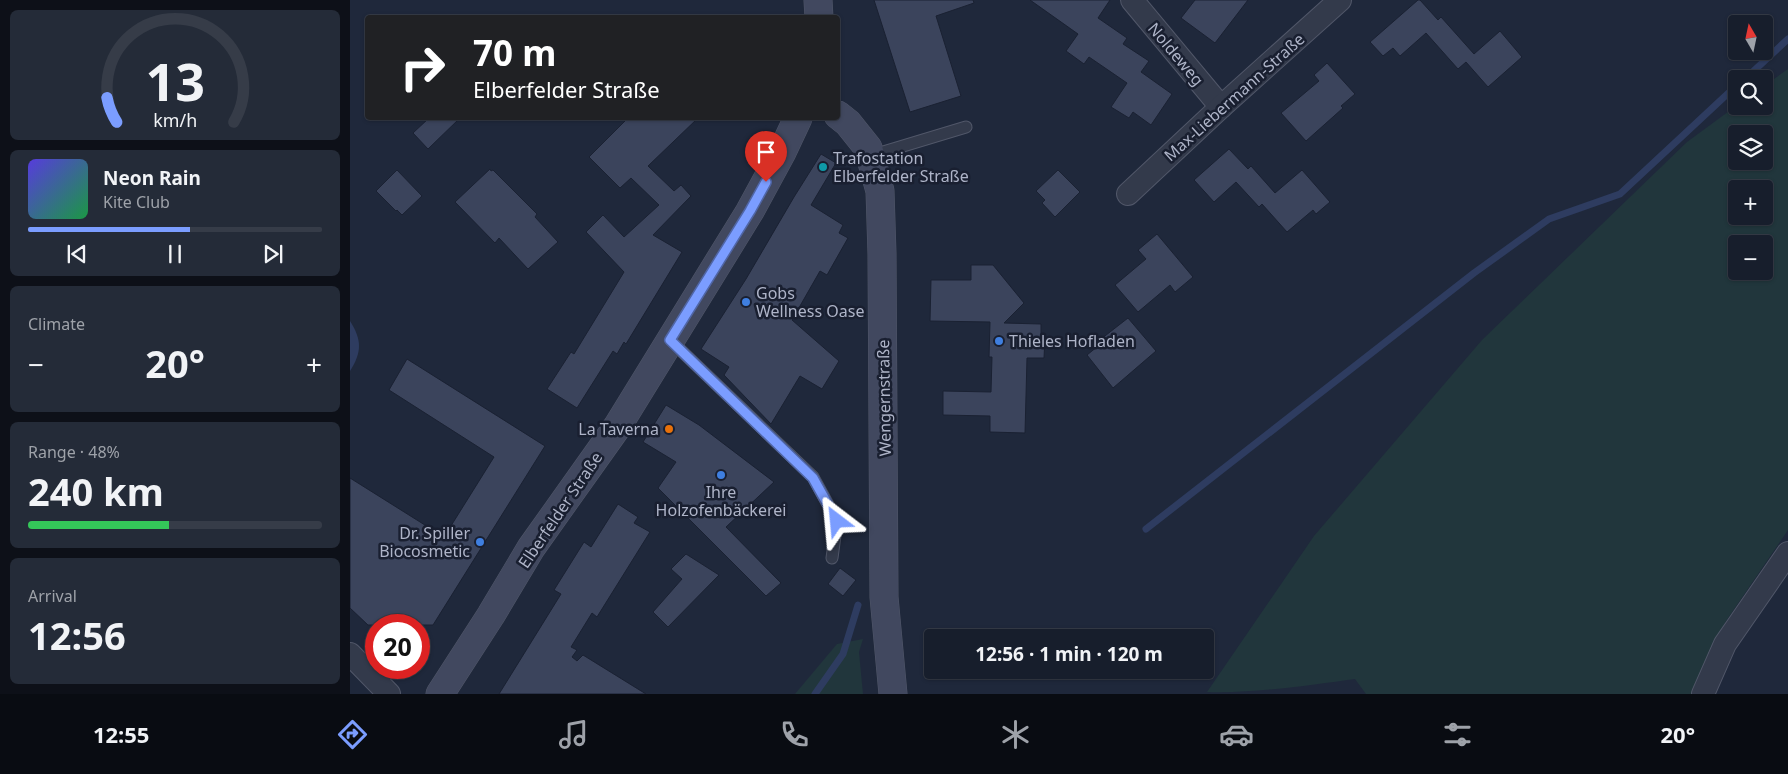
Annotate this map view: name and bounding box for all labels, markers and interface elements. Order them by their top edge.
north arrow [1728,15,1772,60]
map controls [1728,15,1773,280]
street label: Noldeweg [1143,18,1209,90]
street label: Max-Liebermann-Straße [1159,28,1309,166]
text: 70 m [473,29,556,76]
icon: right [390,35,455,100]
text: 13 [145,45,205,116]
button: search [1728,70,1773,115]
text: Elberfelder Straße [473,74,660,104]
text: km/h [153,108,197,132]
button: layers [1728,125,1773,170]
pin [745,131,787,182]
icon: arrive [752,138,780,166]
place label: Trafostation Elberfelder Straße [833,147,969,187]
marker: Trafostation Elberfelder Straße [817,161,829,173]
text: Neon Rain [103,165,201,191]
button: + [1728,180,1773,225]
text: Kite Club [103,191,170,213]
button: − [1728,235,1773,280]
icon: previous [63,240,91,268]
icon: pause [161,240,189,268]
icon: next [259,240,287,268]
place label: Gobs Wellness Oase [756,282,864,322]
marker: Gobs Wellness Oase [740,296,752,308]
text: Climate [28,313,85,335]
place label: Thieles Hofladen [1009,330,1135,352]
marker: Thieles Hofladen [993,335,1005,347]
text: 20° [145,337,205,389]
street label: Wengernstraße [872,339,896,457]
text: − [28,345,44,383]
text: + [306,345,322,383]
place label: La Taverna [578,418,659,440]
marker: La Taverna [663,423,675,435]
text: Range · 48% [28,441,120,463]
street label: Elberfelder Straße [513,448,607,572]
text: 240 km [28,465,164,517]
marker: Ihre Holzofenbäckerei [715,469,727,481]
place label: Ihre Holzofenbäckerei [656,481,786,521]
position arrow [810,494,862,546]
place label: Dr. Spiller Biocosmetic [379,522,470,562]
marker: Dr. Spiller Biocosmetic [474,536,486,548]
text: Arrival [28,585,77,607]
text: 12:56 [28,609,126,661]
speed limit sign: 20 [365,614,430,679]
text: 12:56 · 1 min · 120 m [975,641,1163,667]
icon: directions [335,717,370,752]
icon: music [556,717,591,752]
icon: phone [777,717,812,752]
icon: climate [998,717,1033,752]
icon: car [1219,717,1254,752]
icon: filters [1440,717,1475,752]
text: 12:55 [93,719,149,749]
text: 20° [1660,719,1695,749]

